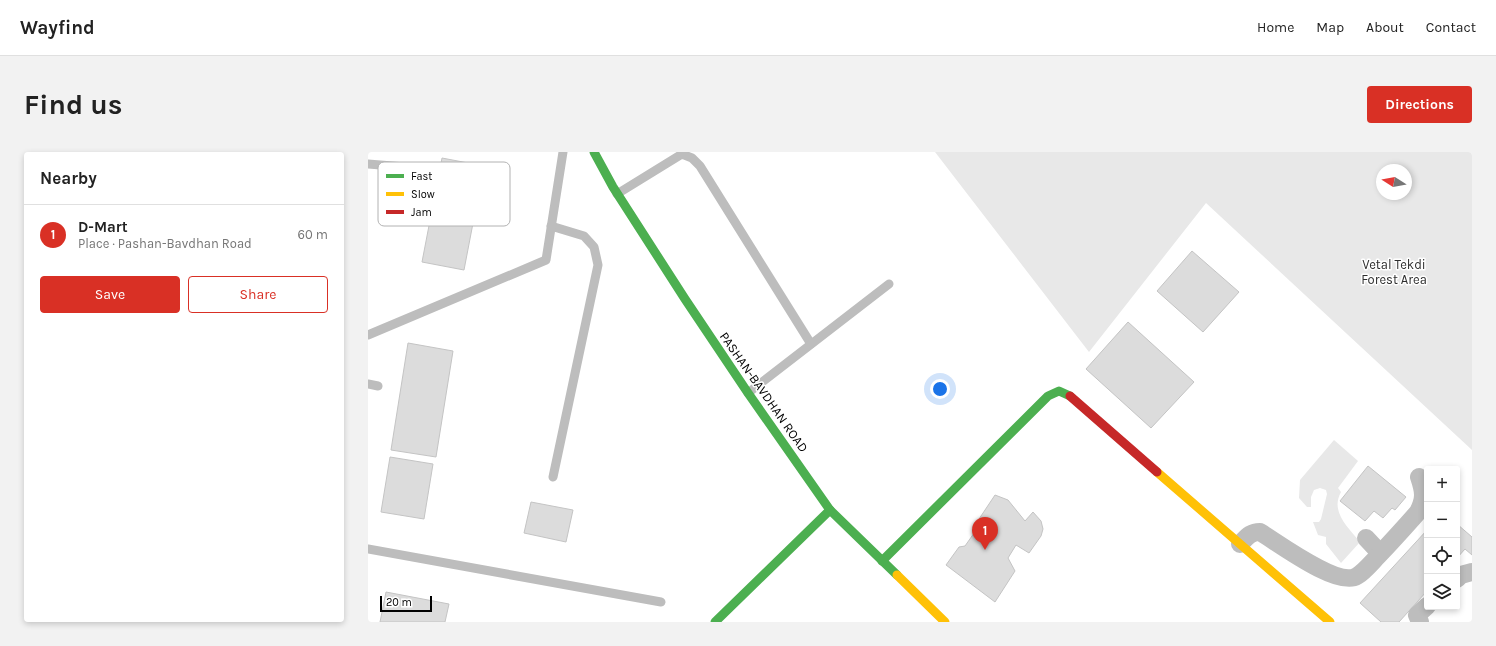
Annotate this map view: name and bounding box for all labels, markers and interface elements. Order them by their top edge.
text: Wayfind [20,17,95,39]
text: Home [1257,19,1294,36]
text: Map [1316,19,1344,36]
text: About [1366,19,1404,36]
text: Contact [1426,19,1476,36]
button: Directions [1367,86,1472,123]
text: Find us [24,88,123,121]
legend [378,162,510,226]
north arrow [1376,164,1412,200]
text: Nearby [40,168,97,188]
text: Fast [411,170,432,183]
text: Slow [411,188,435,201]
text: Jam [411,206,432,219]
text: D-Mart [78,218,128,236]
text: 1 [51,227,55,242]
text: 60 m [298,227,328,242]
text: Place · Pashan-Bavdhan Road [78,236,252,251]
park label: Vetal Tekdi Forest Area [1361,257,1427,287]
button: Save [40,276,180,313]
button: Share [188,276,328,313]
street label: PASHAN-BAVDHAN ROAD [717,329,811,455]
your location [930,379,950,399]
map controls [1424,466,1460,610]
button: + [1424,466,1460,502]
button: − [1424,502,1460,538]
pin: 1 [972,517,998,550]
button: locate [1424,538,1460,574]
button: layers [1424,574,1460,610]
scale bar [380,594,432,613]
text: 20 m [386,596,412,609]

